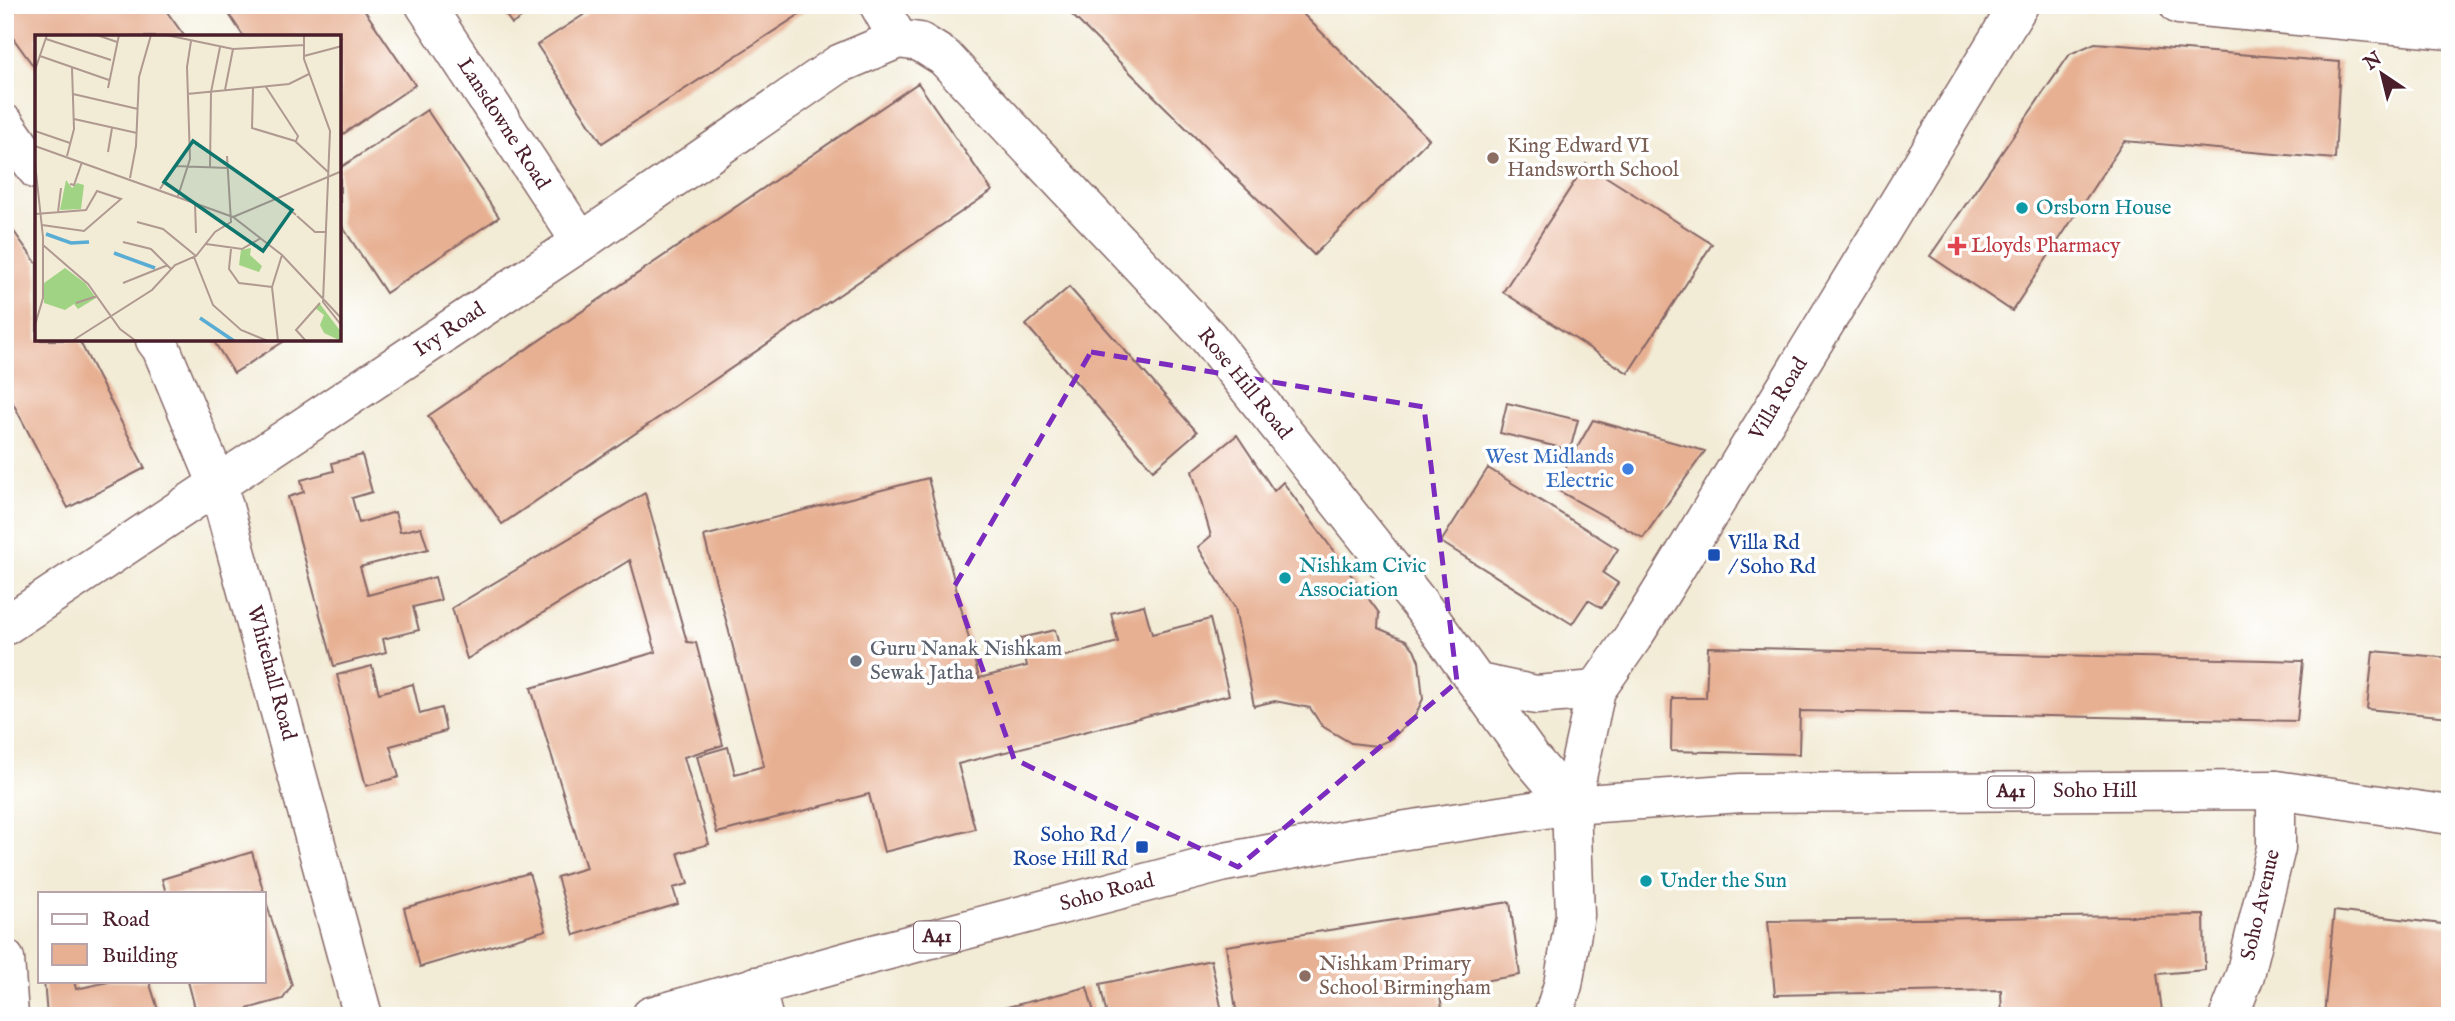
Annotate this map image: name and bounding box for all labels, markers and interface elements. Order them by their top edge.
inset map [35,35,341,341]
north arrow [2346,38,2416,108]
text: N [2359,47,2387,77]
street label: Lansdowne Road [450,53,556,196]
place label: King Edward VI Handsworth School [1507,133,1679,184]
marker: King Edward VI Handsworth School [1485,150,1501,166]
place label: Orsborn House [2036,195,2172,222]
marker: Orsborn House [2014,200,2030,216]
place label: Lloyds Pharmacy [1971,233,2121,260]
marker: Lloyds Pharmacy [1949,238,1965,254]
street label: Ivy Road [409,296,491,364]
street label: Rose Hill Road [1191,323,1298,446]
street label: Villa Road [1743,352,1815,446]
place label: West Midlands Electric [1485,444,1614,495]
marker: West Midlands Electric [1620,461,1636,477]
place label: Villa Rd / Soho Rd [1727,530,1817,581]
marker: Villa Rd / Soho Rd [1706,547,1722,563]
place label: Nishkam Civic Association [1298,553,1427,604]
marker: Nishkam Civic Association [1277,570,1293,586]
street label: Whitehall Road [240,603,302,744]
place label: Guru Nanak Nishkam Sewak Jatha [870,636,1062,687]
marker: Guru Nanak Nishkam Sewak Jatha [848,653,864,669]
road number: A41 [1988,776,2034,807]
street label: Soho Hill [2053,778,2137,805]
place label: Soho Rd / Rose Hill Rd [1012,822,1132,873]
marker: Soho Rd / Rose Hill Rd [1134,839,1150,855]
street label: Soho Avenue [2235,846,2287,963]
street label: Soho Road [1057,867,1158,919]
place label: Under the Sun [1660,868,1787,895]
marker: Under the Sun [1638,873,1654,889]
legend [38,892,266,982]
text: Road [102,907,150,934]
road number: A41 [914,922,960,953]
text: Building [102,943,178,970]
place label: Nishkam Primary School Birmingham [1319,951,1491,1002]
marker: Nishkam Primary School Birmingham [1297,968,1313,984]

